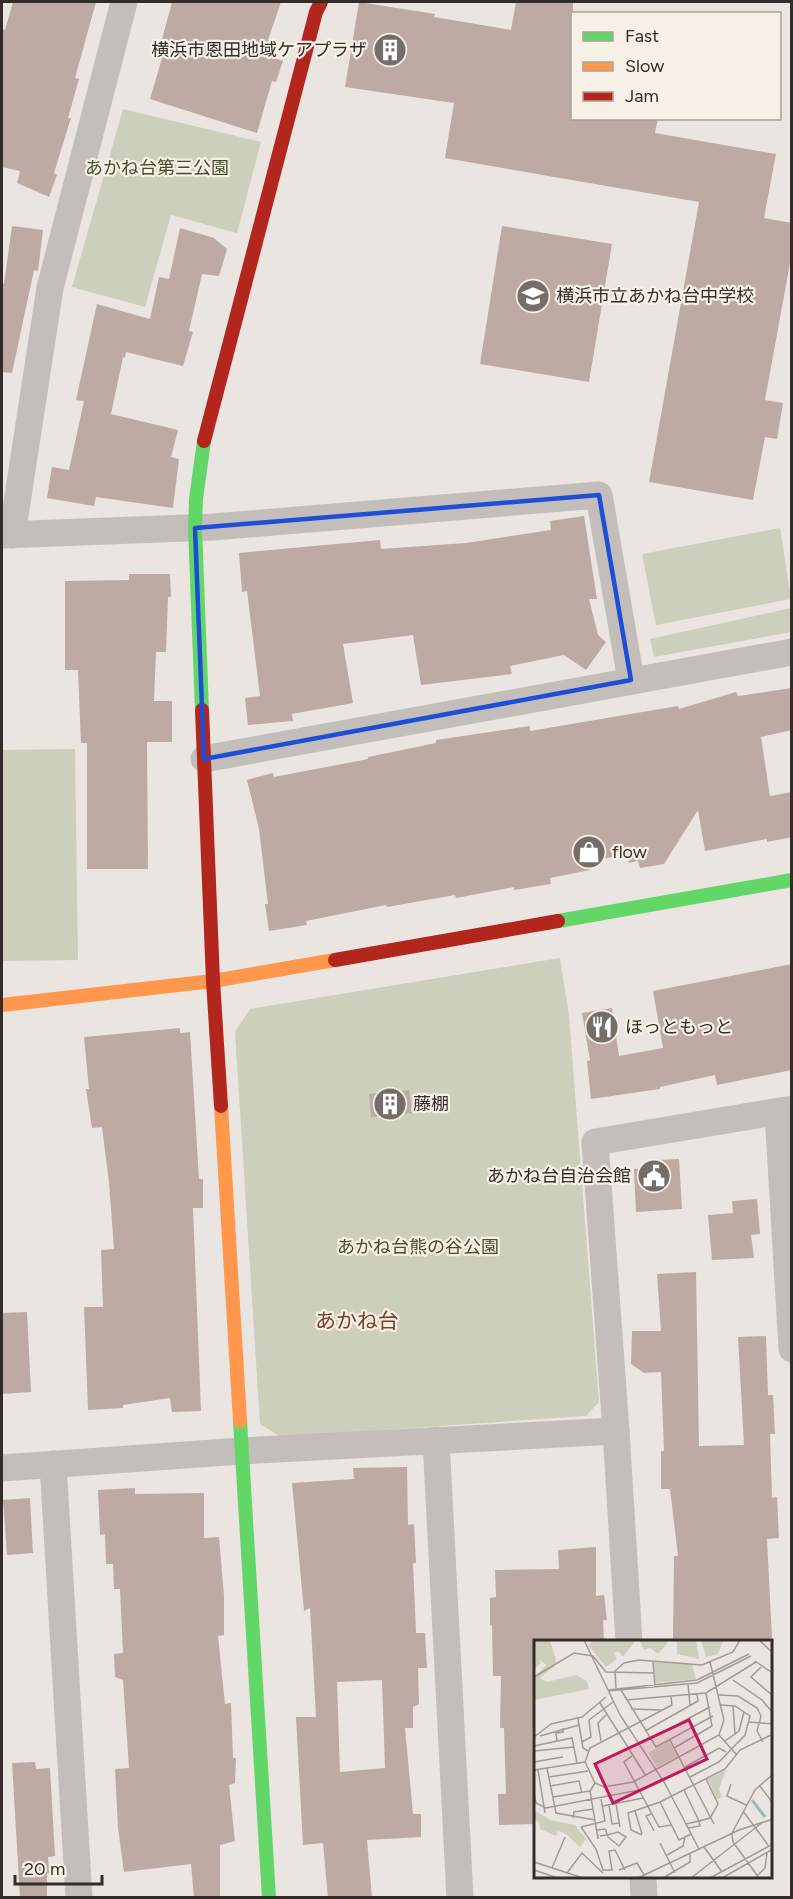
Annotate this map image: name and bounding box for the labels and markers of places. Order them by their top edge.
building icon: 横浜市恩田地域ケアプラザ [372,32,408,68]
place label: 横浜市恩田地域ケアプラザ [151,39,367,61]
school or university icon: 横浜市立あかね台中学校 [515,278,551,314]
place label: 横浜市立あかね台中学校 [556,285,754,307]
shop icon: flow [571,834,607,870]
place label: flow [612,841,647,863]
restaurant icon: ほっともっと [584,1009,620,1045]
place label: ほっともっと [625,1016,733,1038]
building icon: 藤棚 [372,1086,408,1122]
place label: 藤棚 [413,1093,449,1115]
public building icon: あかね台自治会館 [636,1158,672,1194]
place label: あかね台自治会館 [487,1165,631,1187]

